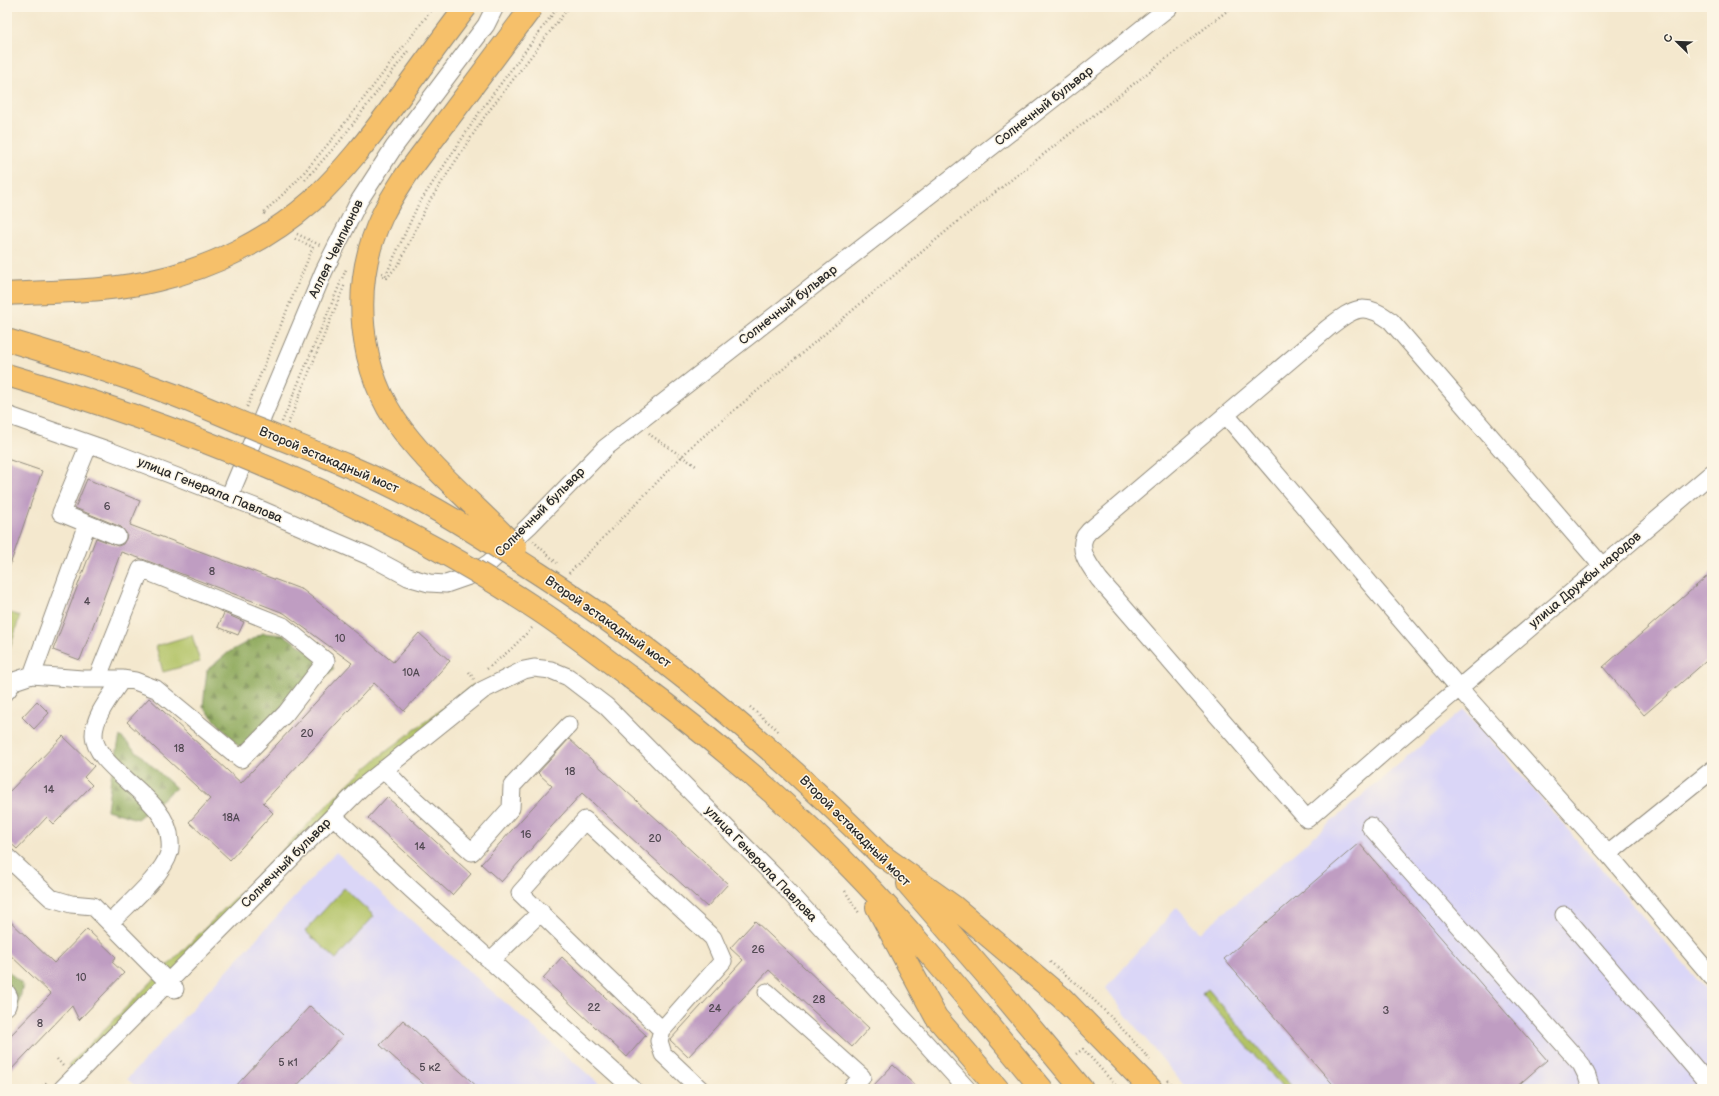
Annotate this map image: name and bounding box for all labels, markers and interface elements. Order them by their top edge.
north arrow [1657,22,1697,62]
text: С [1661,32,1676,44]
street label: Солнечный бульвар [992,62,1097,149]
street label: Аллея Чемпионов [305,197,367,302]
street label: Солнечный бульвар [736,261,841,348]
street label: Второй эстакадный мост [257,423,401,497]
street label: улица Генерала Павлова [135,454,285,527]
street label: Солнечный бульвар [492,463,589,560]
house number: 6 [104,500,111,513]
street label: улица Дружбы народов [1526,528,1644,632]
house number: 8 [209,565,215,578]
street label: Второй эстакадный мост [542,572,674,672]
house number: 4 [84,595,91,608]
house number: 10 [335,632,346,645]
house number: 10А [402,666,420,679]
house number: 20 [301,727,314,740]
house number: 18 [174,742,184,755]
house number: 18 [565,765,575,778]
street label: Второй эстакадный мост [796,772,914,890]
house number: 14 [44,783,55,796]
street label: улица Генерала Павлова [701,803,821,926]
house number: 18А [222,811,240,824]
street label: Солнечный бульвар [238,814,335,911]
house number: 16 [521,828,532,841]
house number: 20 [649,832,662,845]
house number: 14 [415,840,426,853]
house number: 26 [751,943,765,956]
house number: 10 [76,971,87,984]
house number: 28 [813,993,825,1006]
house number: 22 [588,1001,601,1014]
house number: 24 [708,1002,722,1015]
house number: 3 [1383,1004,1390,1017]
house number: 8 [37,1017,43,1030]
house number: 5 к1 [278,1056,298,1069]
house number: 5 к2 [419,1061,441,1074]

